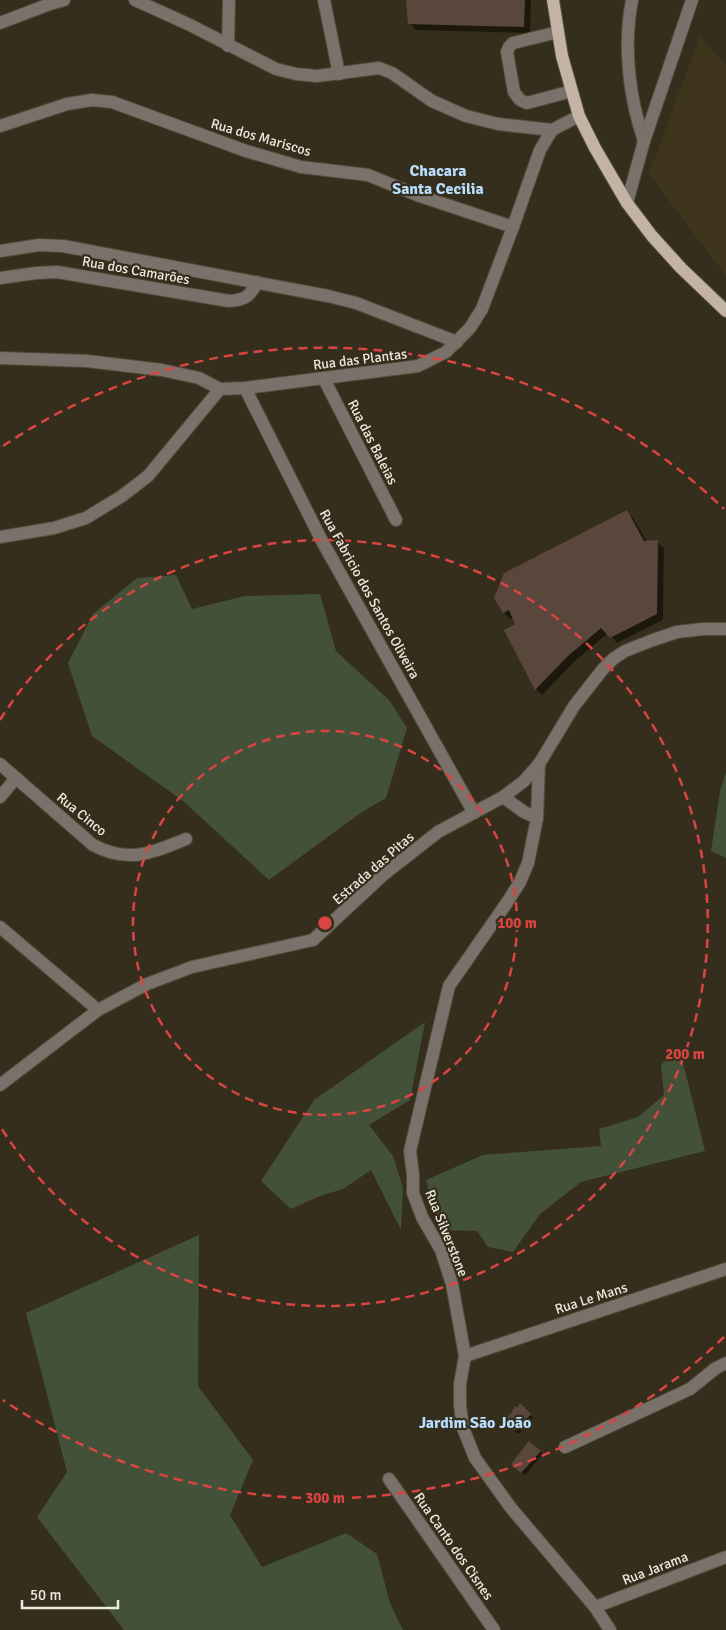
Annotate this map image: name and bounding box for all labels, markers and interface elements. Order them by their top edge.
street label: Rua dos Mariscos [209,115,313,160]
district label: Chacara Santa Cecilia [392,161,484,199]
street label: Rua dos Camarões [81,253,191,288]
street label: Rua das Plantas [312,345,408,374]
street label: Rua das Baleias [344,397,401,488]
street label: Rua Fabricio dos Santos Oliveira [316,507,423,682]
street label: Rua Cinco [53,789,110,840]
street label: Estrada das Pitas [329,828,417,908]
centre of rings [316,914,334,932]
text: 100 m [497,914,537,932]
text: 200 m [665,1045,705,1063]
street label: Rua Silverstone [421,1187,472,1279]
street label: Rua Le Mans [553,1279,630,1318]
district label: Jardim São João [419,1413,531,1433]
text: 300 m [305,1489,345,1507]
street label: Rua Canto dos Cisnes [410,1489,497,1603]
street label: Rua Jarama [620,1548,691,1589]
scale bar [22,1578,119,1610]
text: 50 m [30,1586,61,1604]

